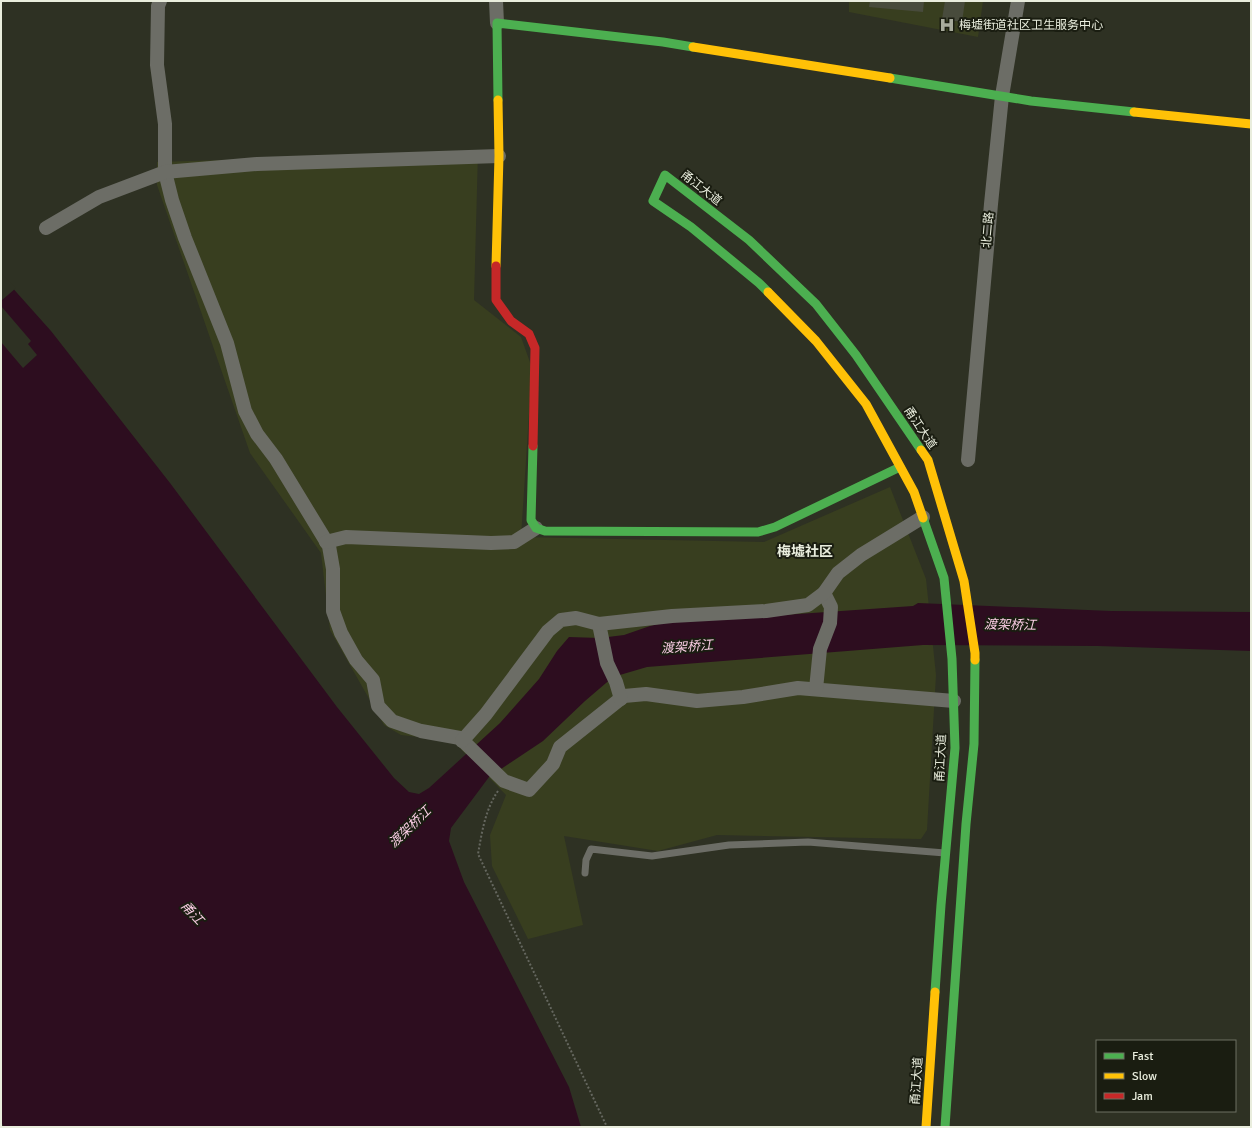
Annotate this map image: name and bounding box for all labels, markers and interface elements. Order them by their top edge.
hospital icon: 梅墟街道社区卫生服务中心 [938,16,956,34]
place label: 梅墟街道社区卫生服务中心 [959,18,1103,33]
street label: 甬江大道 [677,167,725,209]
street label: 北二路 [979,211,997,249]
street label: 甬江大道 [900,404,940,452]
district label: 梅墟社区 [777,543,833,560]
water label: 渡架桥江 [984,617,1038,633]
water label: 渡架桥江 [660,637,715,657]
street label: 甬江大道 [932,734,950,782]
water label: 渡架桥江 [386,802,436,851]
water label: 甬江 [177,898,208,929]
legend [1096,1040,1236,1112]
text: Fast [1132,1049,1153,1064]
street label: 甬江大道 [908,1057,926,1105]
text: Slow [1132,1069,1157,1084]
text: Jam [1132,1089,1153,1104]

